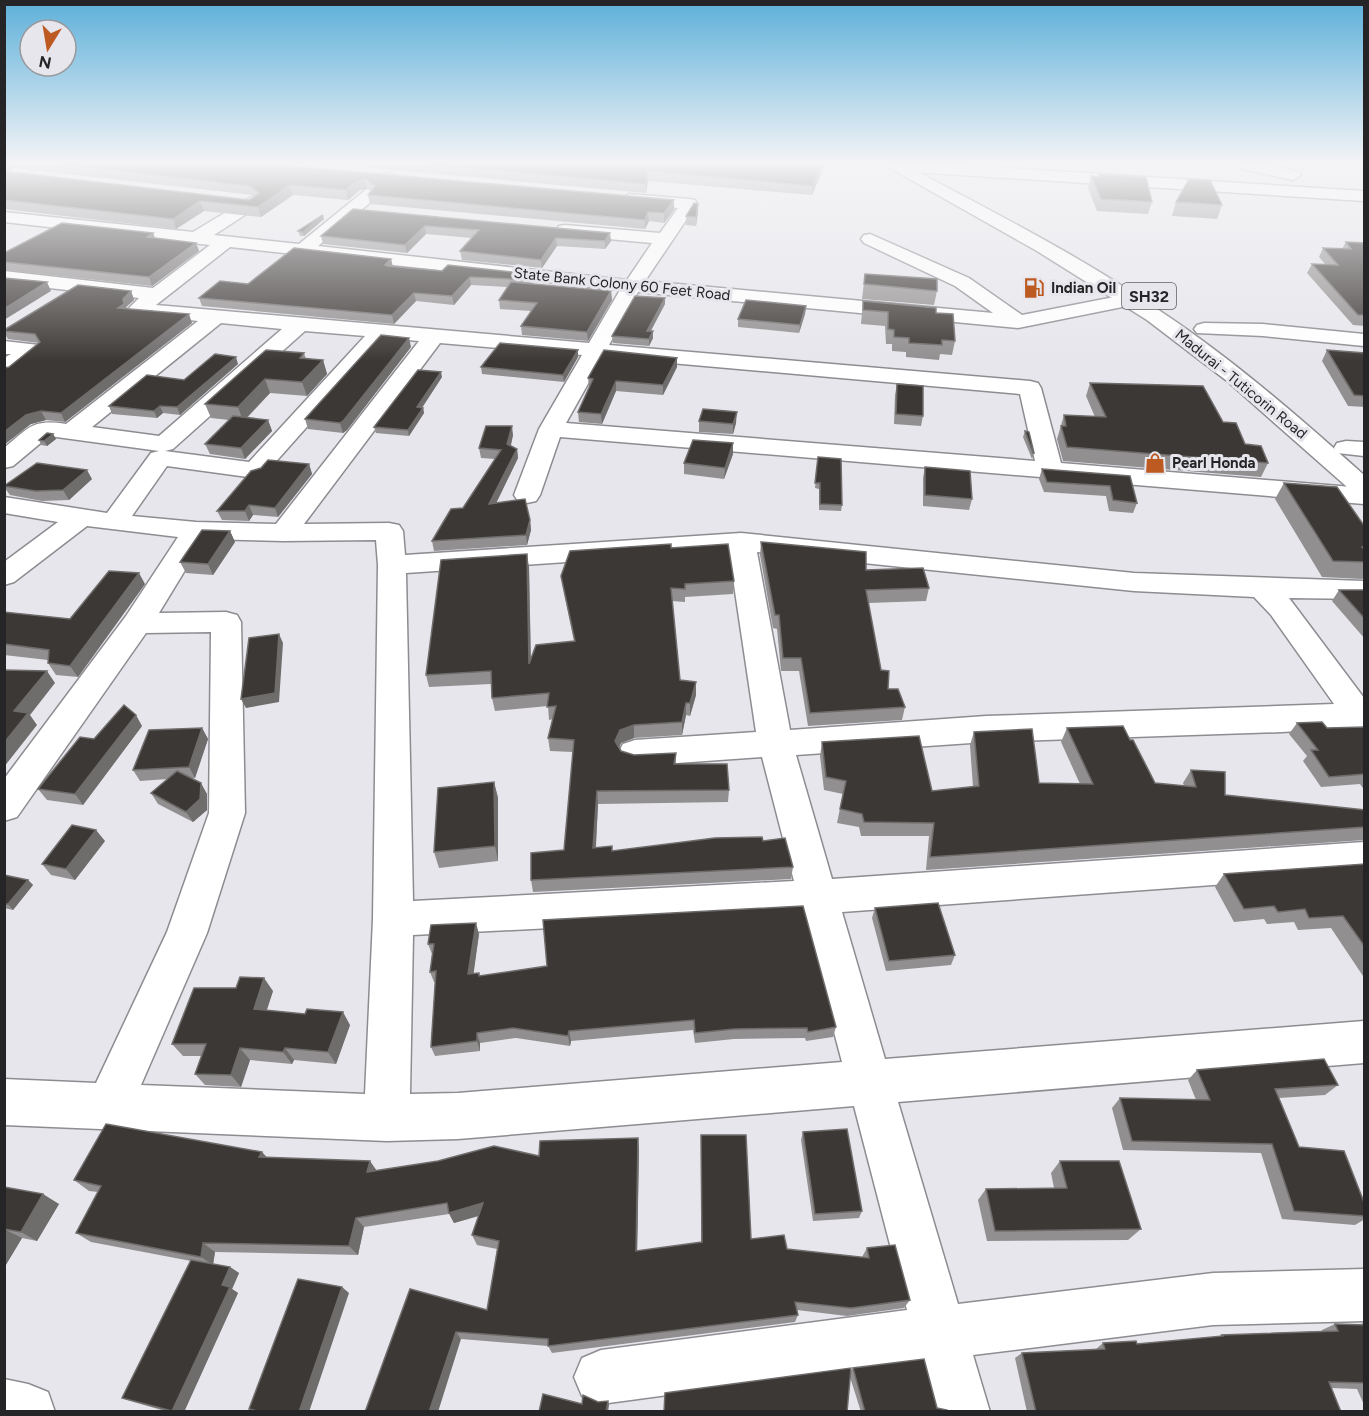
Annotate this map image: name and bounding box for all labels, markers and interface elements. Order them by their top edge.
north arrow [18,18,78,78]
text: N [37,52,53,73]
street label: State Bank Colony 60 Feet Road [513,264,731,304]
fuel station icon: Indian Oil [1022,276,1046,300]
place label: Indian Oil [1051,279,1116,297]
road number: SH32 [1122,283,1176,309]
street label: Madurai - Tuticorin Road [1171,325,1311,443]
shop icon: Pearl Honda [1143,451,1167,475]
place label: Pearl Honda [1172,454,1256,472]

